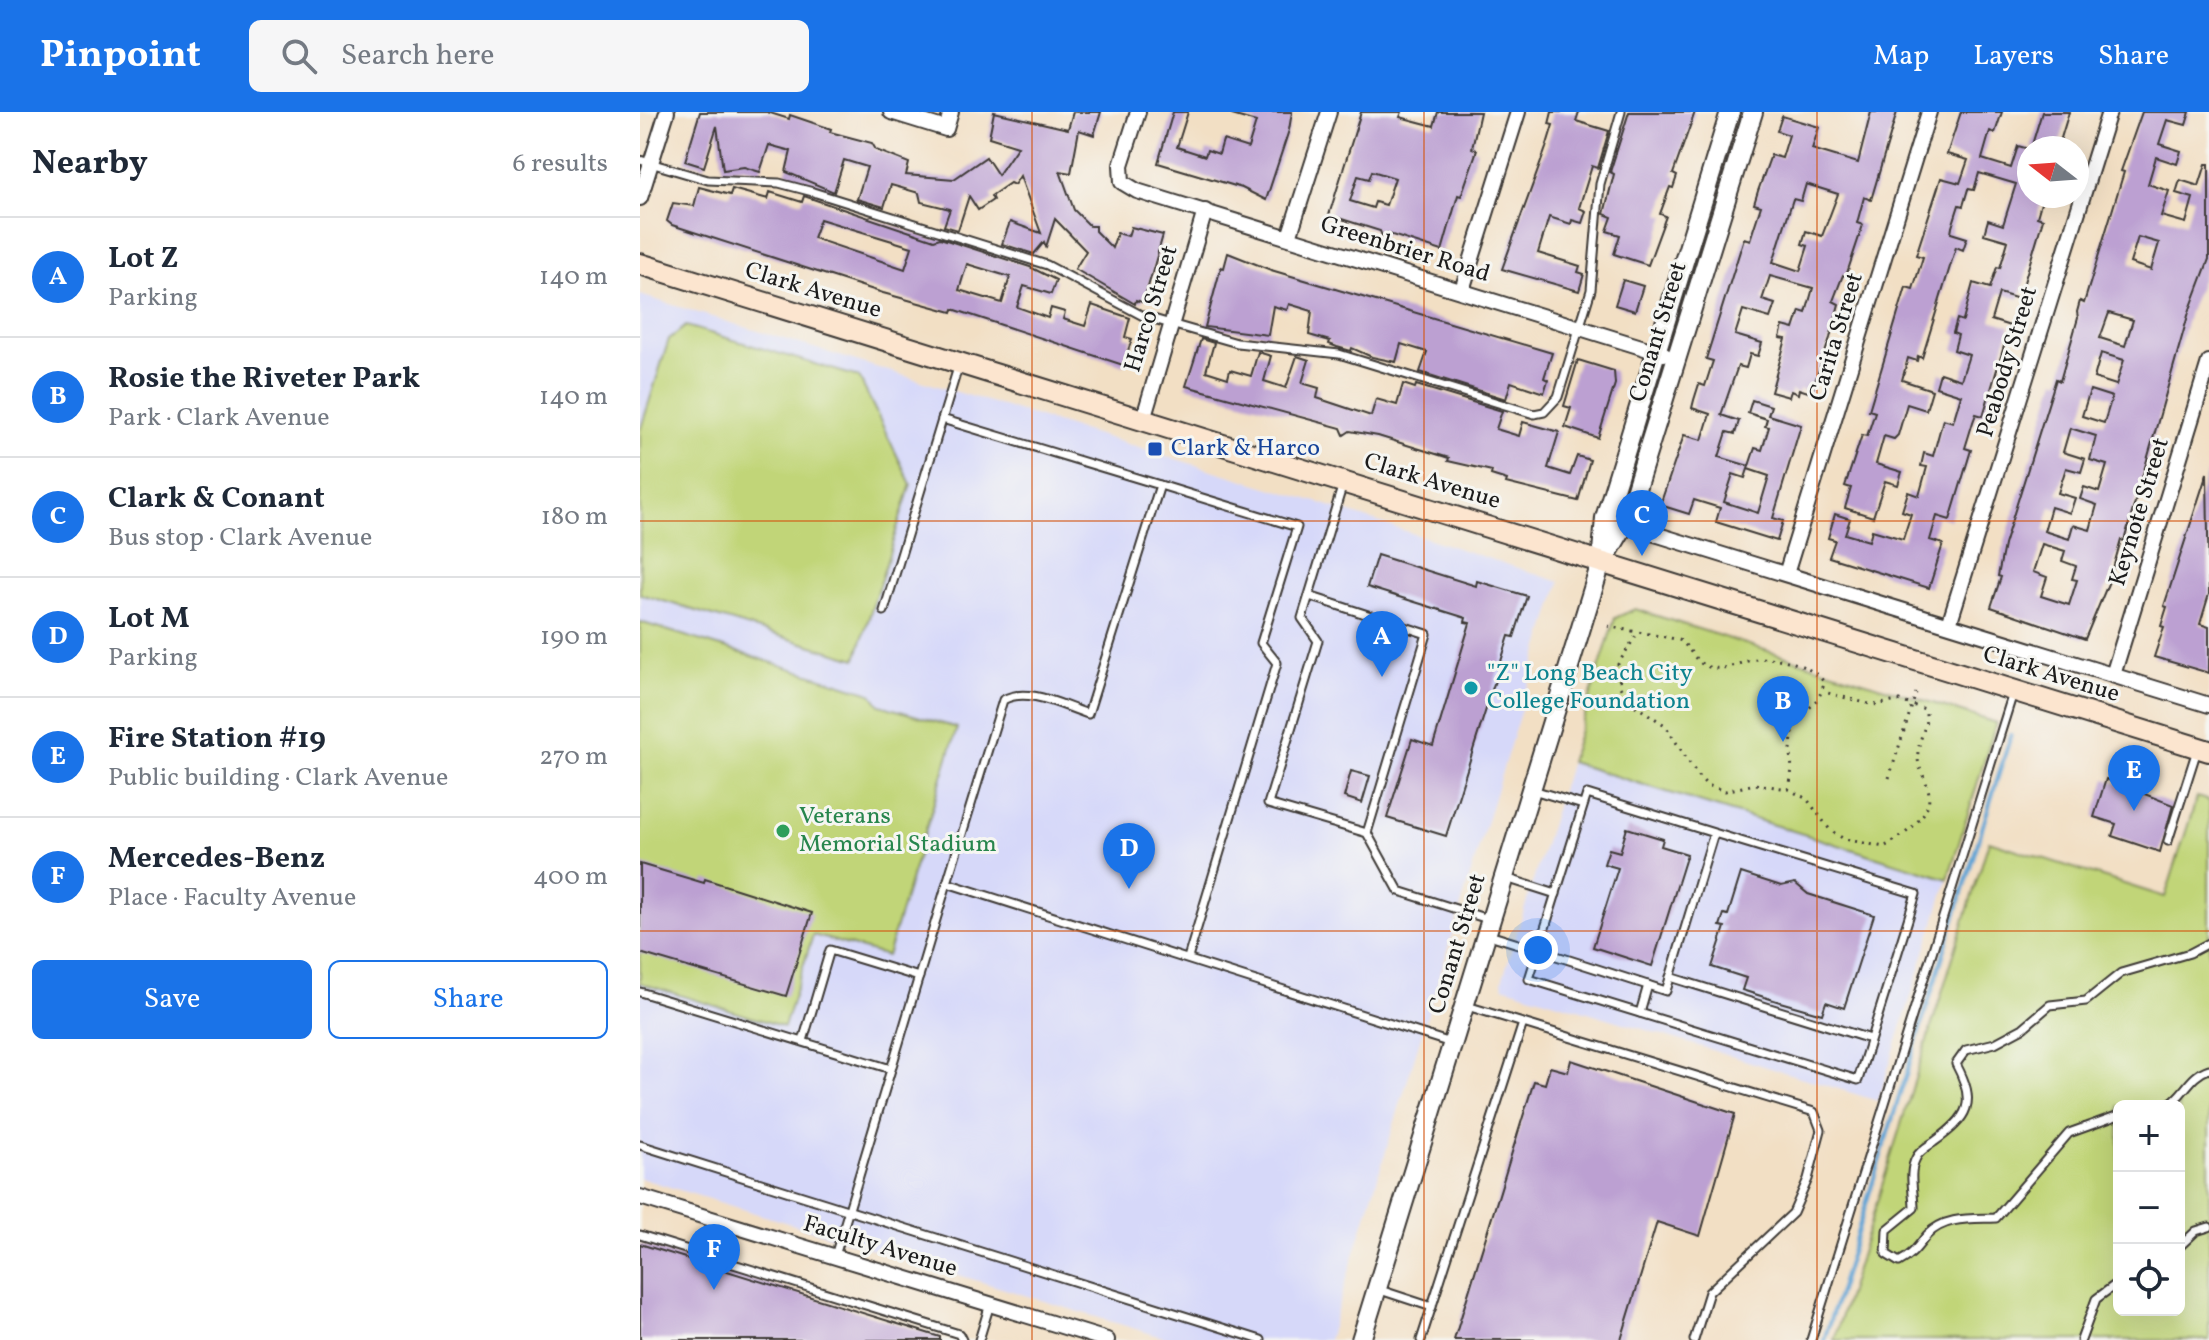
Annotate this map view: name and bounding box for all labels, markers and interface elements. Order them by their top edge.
search box [249,20,809,92]
text: Pinpoint [40,30,201,83]
icon: search [277,34,321,78]
text: Search here [341,35,494,77]
text: Map [1873,37,1929,76]
text: Layers [1973,37,2054,76]
text: Share [2098,37,2169,76]
north arrow [2017,136,2089,208]
text: Nearby [32,141,148,188]
text: 6 results [513,146,608,182]
street label: Greenbrier Road [1316,208,1494,292]
text: Lot Z [108,238,179,280]
street label: Harco Street [1117,241,1187,377]
street label: Clark Avenue [740,254,886,328]
street label: Conant Street [1622,258,1696,406]
text: A [49,259,67,295]
text: 140 m [539,259,608,295]
street label: Carita Street [1801,268,1873,406]
text: Parking [108,280,198,316]
street label: Peabody Street [1969,282,2047,442]
text: Rosie the Riveter Park [108,358,420,400]
text: B [49,379,67,415]
text: 140 m [539,379,608,415]
text: Park · Clark Avenue [108,400,330,436]
place label: Clark & Harco [1171,432,1320,466]
street label: Keynote Street [2101,433,2179,591]
marker: Clark & Harco [1146,440,1164,458]
street label: Clark Avenue [1359,445,1505,519]
text: Clark & Conant [108,478,325,520]
pin: C [1616,490,1668,556]
text: C [50,499,66,535]
text: 180 m [541,499,608,535]
text: Bus stop · Clark Avenue [108,520,372,556]
text: Lot M [108,598,189,640]
pin: A [1356,611,1408,677]
text: D [48,619,68,655]
text: 190 m [540,619,608,655]
street label: Clark Avenue [1978,638,2124,712]
text: Parking [108,640,198,676]
place label: "Z" Long Beach City College Foundation [1487,657,1693,719]
pin: B [1757,676,1809,742]
marker: "Z" Long Beach City College Foundation [1462,679,1480,697]
text: Fire Station #19 [108,718,326,760]
text: E [50,739,66,775]
text: 270 m [539,739,608,775]
pin: E [2108,745,2160,811]
text: Public building · Clark Avenue [108,760,448,796]
place label: Veterans Memorial Stadium [799,800,997,862]
marker: Veterans Memorial Stadium [774,822,792,840]
pin: D [1103,823,1155,889]
text: Mercedes-Benz [108,838,325,880]
text: F [50,859,66,895]
text: 400 m [533,859,608,895]
street label: Conant Street [1421,870,1495,1018]
text: Place · Faculty Avenue [108,880,356,916]
your location [1518,930,1558,970]
button: Save [32,960,312,1039]
button: Share [328,960,608,1039]
map controls [2113,1100,2185,1316]
button: + [2113,1100,2185,1172]
button: − [2113,1172,2185,1244]
street label: Faculty Avenue [799,1207,961,1287]
pin: F [688,1224,740,1290]
button: locate [2113,1244,2185,1316]

